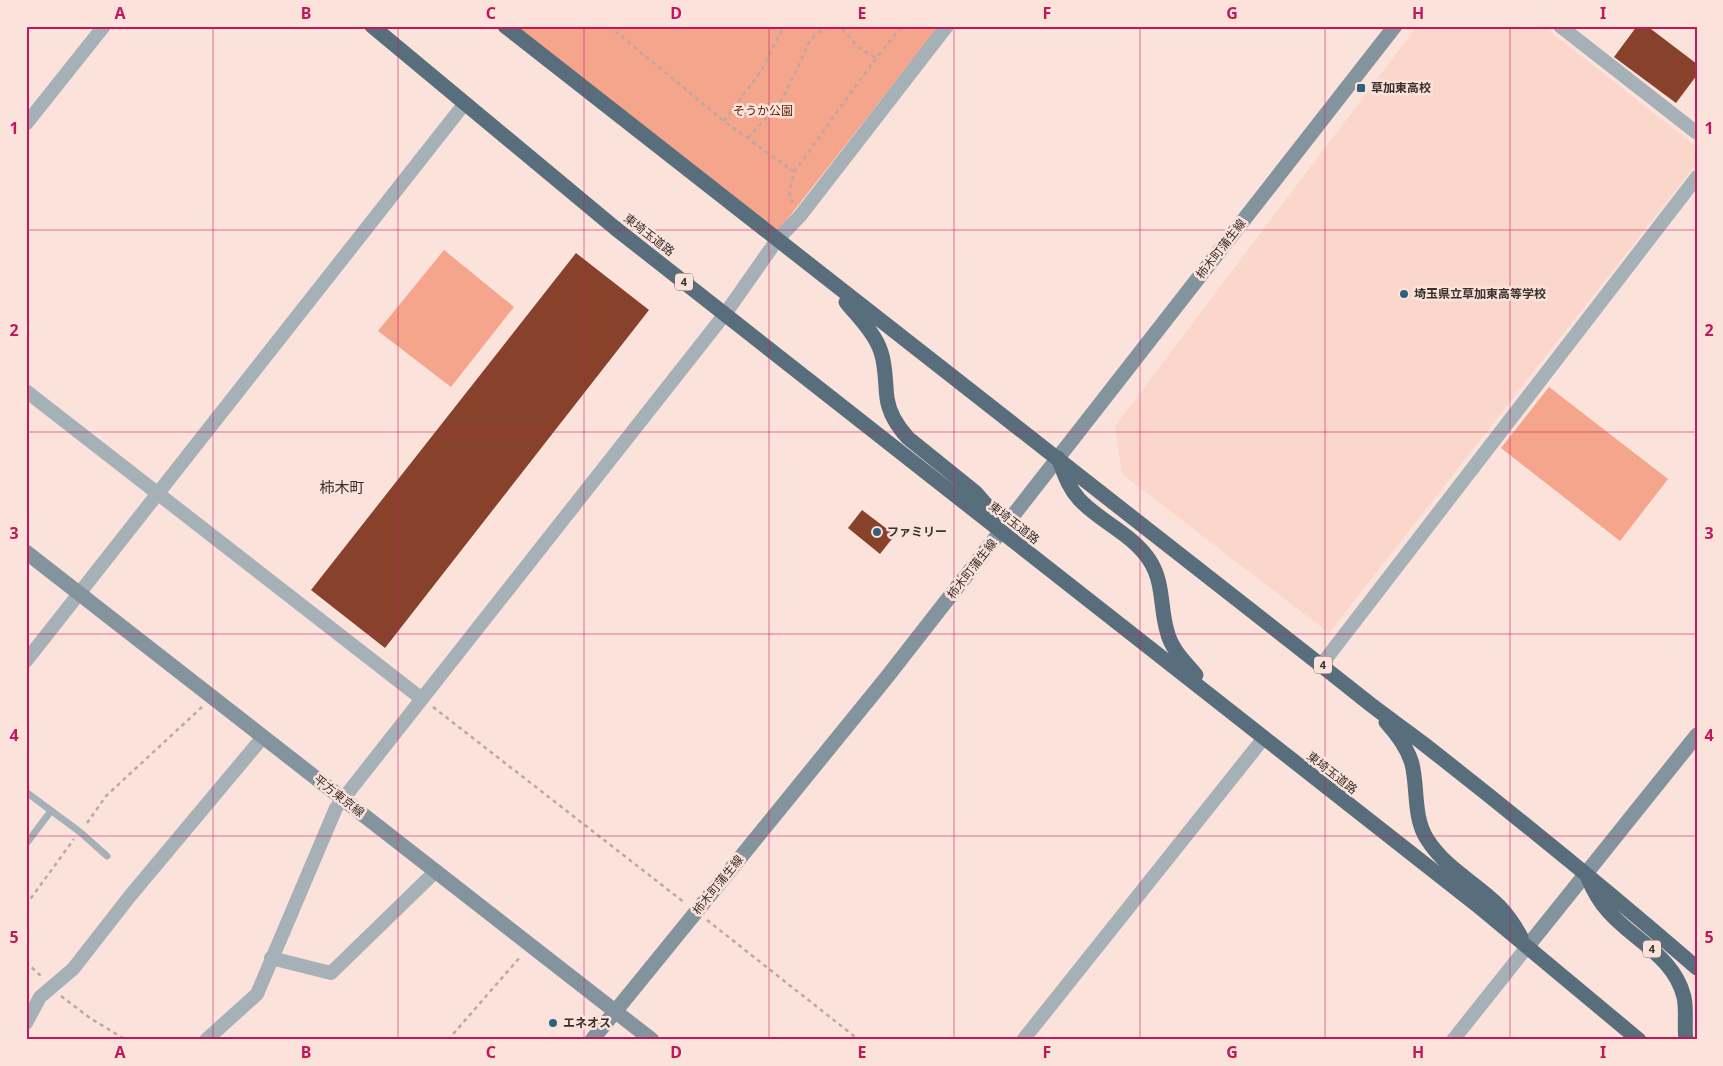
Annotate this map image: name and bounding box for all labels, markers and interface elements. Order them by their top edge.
text: A [114,2,126,24]
text: B [301,2,311,24]
text: C [486,2,496,24]
text: D [670,2,682,24]
text: E [858,2,867,24]
text: F [1043,2,1051,24]
text: G [1226,2,1238,24]
text: H [1412,2,1424,24]
text: I [1600,2,1606,24]
place label: 草加東高校 [1371,79,1431,96]
marker: 草加東高校 [1355,82,1367,94]
park label: そうか公園 [733,102,793,119]
text: 1 [9,117,19,139]
text: 1 [1704,117,1714,139]
street label: 東埼玉道路 [620,209,678,260]
street label: 柿木町蒲生線 [1192,215,1249,282]
road number: 4 [675,274,693,290]
place label: 埼玉県立草加東高等学校 [1414,285,1546,302]
marker: 埼玉県立草加東高等学校 [1398,288,1410,300]
text: 2 [9,319,19,341]
text: 2 [1704,319,1714,341]
district label: 柿木町 [319,477,365,497]
street label: 東埼玉道路 [985,497,1043,548]
text: 3 [9,522,19,544]
text: 3 [1704,522,1714,544]
place label: ファミリー [887,523,947,540]
marker: ファミリー [871,526,883,538]
street label: 柿木町蒲生線 [943,535,1000,602]
road number: 4 [1314,656,1332,674]
text: 4 [9,724,19,746]
text: 4 [1704,724,1714,746]
street label: 東埼玉道路 [1303,747,1361,798]
street label: 平方東京線 [310,770,368,821]
street label: 柿木町蒲生線 [688,851,747,918]
text: 5 [9,926,19,948]
text: 5 [1704,926,1714,948]
road number: 4 [1643,941,1661,958]
place label: エネオス [563,1014,611,1031]
marker: エネオス [547,1017,559,1029]
text: A [114,1041,126,1063]
text: B [301,1041,311,1063]
text: C [486,1041,496,1063]
text: D [670,1041,682,1063]
text: E [858,1041,867,1063]
text: F [1043,1041,1051,1063]
text: G [1226,1041,1238,1063]
text: H [1412,1041,1424,1063]
text: I [1600,1041,1606,1063]

